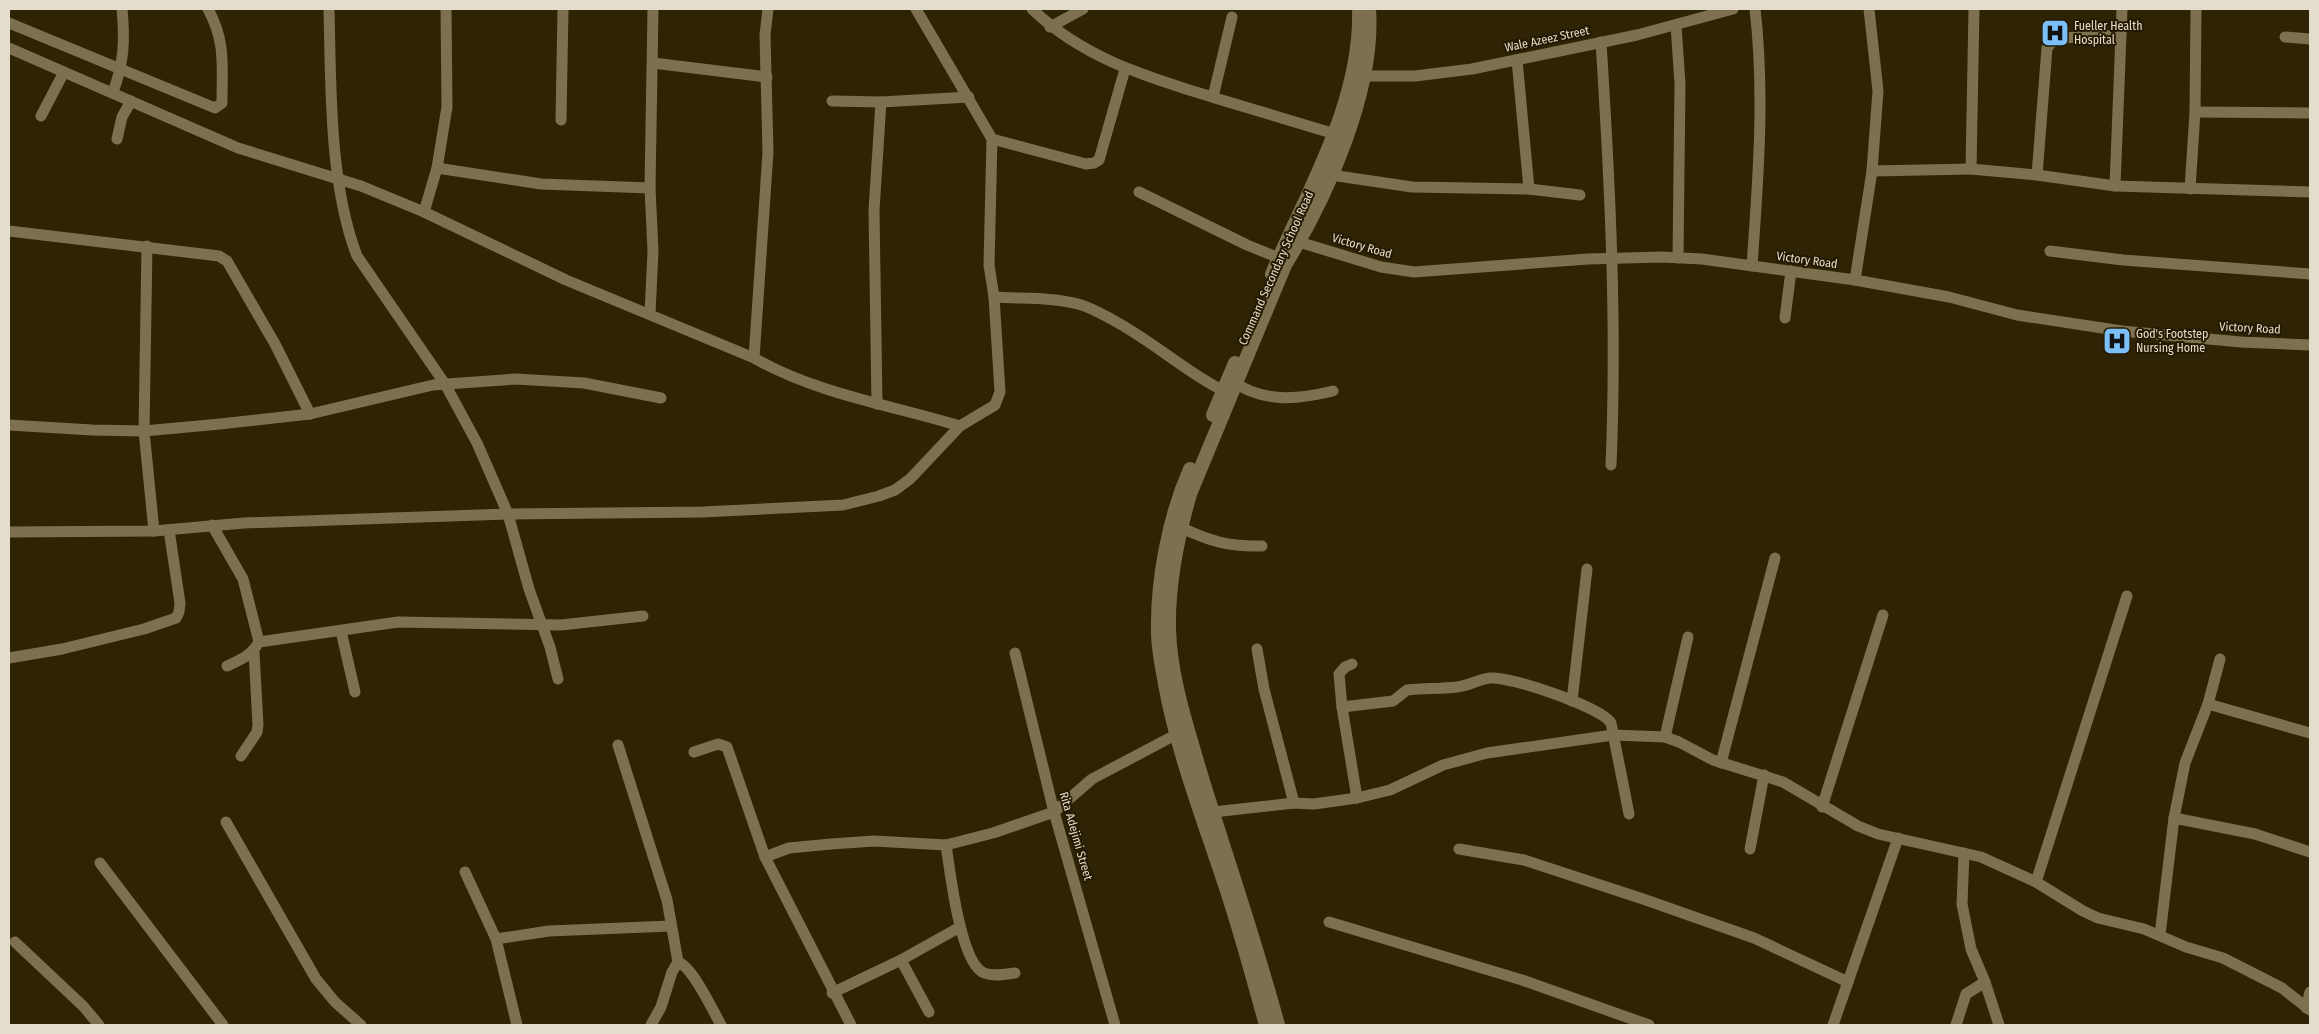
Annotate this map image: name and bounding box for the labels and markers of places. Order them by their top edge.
hospital icon: Fueller Health Hospital [2040,18,2070,48]
place label: Fueller Health Hospital [2074,19,2143,47]
hospital icon: God's Footstep Nursing Home [2102,326,2132,356]
place label: God's Footstep Nursing Home [2136,327,2208,355]

